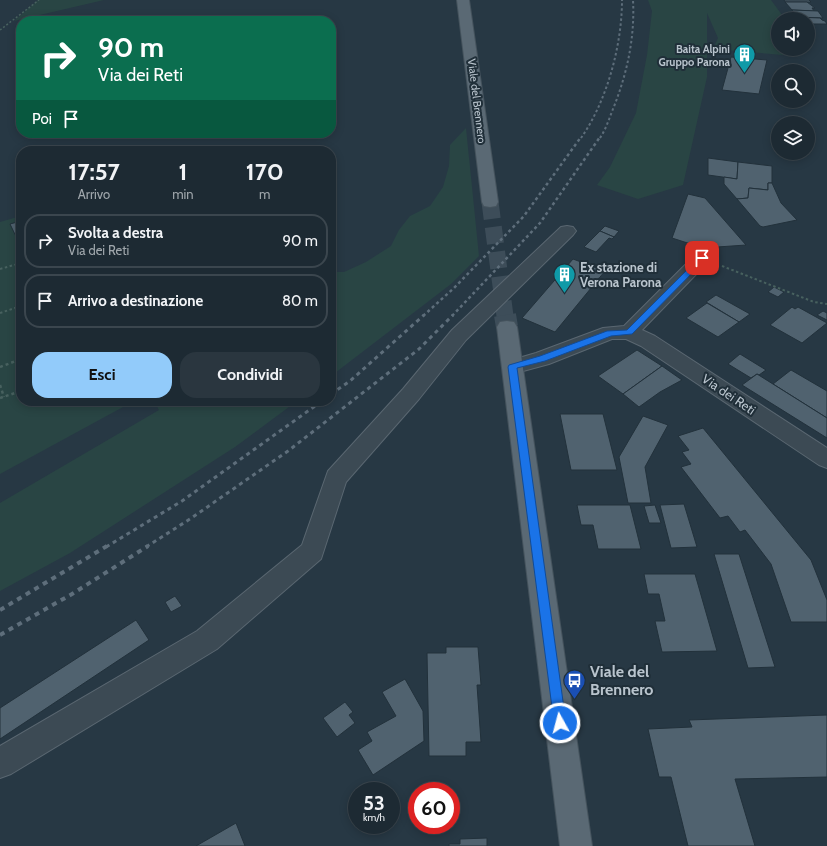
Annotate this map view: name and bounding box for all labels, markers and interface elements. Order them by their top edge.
map controls [771,12,815,160]
button: sound [771,12,815,56]
text: 90 m [98,30,164,64]
icon: right [32,32,84,84]
place label: Baita Alpini Gruppo Parona [658,42,731,69]
building icon: Baita Alpini Gruppo Parona [732,42,758,75]
street label: Viale del Brennero [465,58,489,144]
text: Via dei Reti [98,64,183,86]
button: search [771,64,815,108]
icon: arrive [60,108,82,130]
text: Poi [32,110,52,128]
button: layers [771,116,815,160]
text: 17:57 [68,157,120,186]
text: 1 [178,157,187,186]
text: 170 [246,157,284,186]
text: Arrivo [78,186,110,202]
text: min [172,186,194,202]
text: m [259,186,270,202]
text: Svolta a destra [68,224,163,242]
icon: right [34,230,56,252]
text: 90 m [282,232,318,250]
pin [685,241,719,275]
text: Via dei Reti [68,242,129,258]
icon: arrive [691,247,713,269]
place label: Ex stazione di Verona Parona [580,259,662,290]
building icon: Ex stazione di Verona Parona [551,261,577,294]
icon: arrive [34,290,56,312]
text: Arrivo a destinazione [68,292,203,310]
text: 80 m [282,292,318,310]
button: Esci [32,352,172,398]
button: Condividi [180,352,320,398]
street label: Via dei Reti [699,370,759,418]
place label: Viale del Brennero [590,662,653,699]
bus stop icon: Viale del Brennero [562,667,588,700]
position arrow [539,702,581,744]
speed limit sign: 60 [408,782,460,834]
text: 53 [363,791,385,815]
text: km/h [363,811,385,824]

